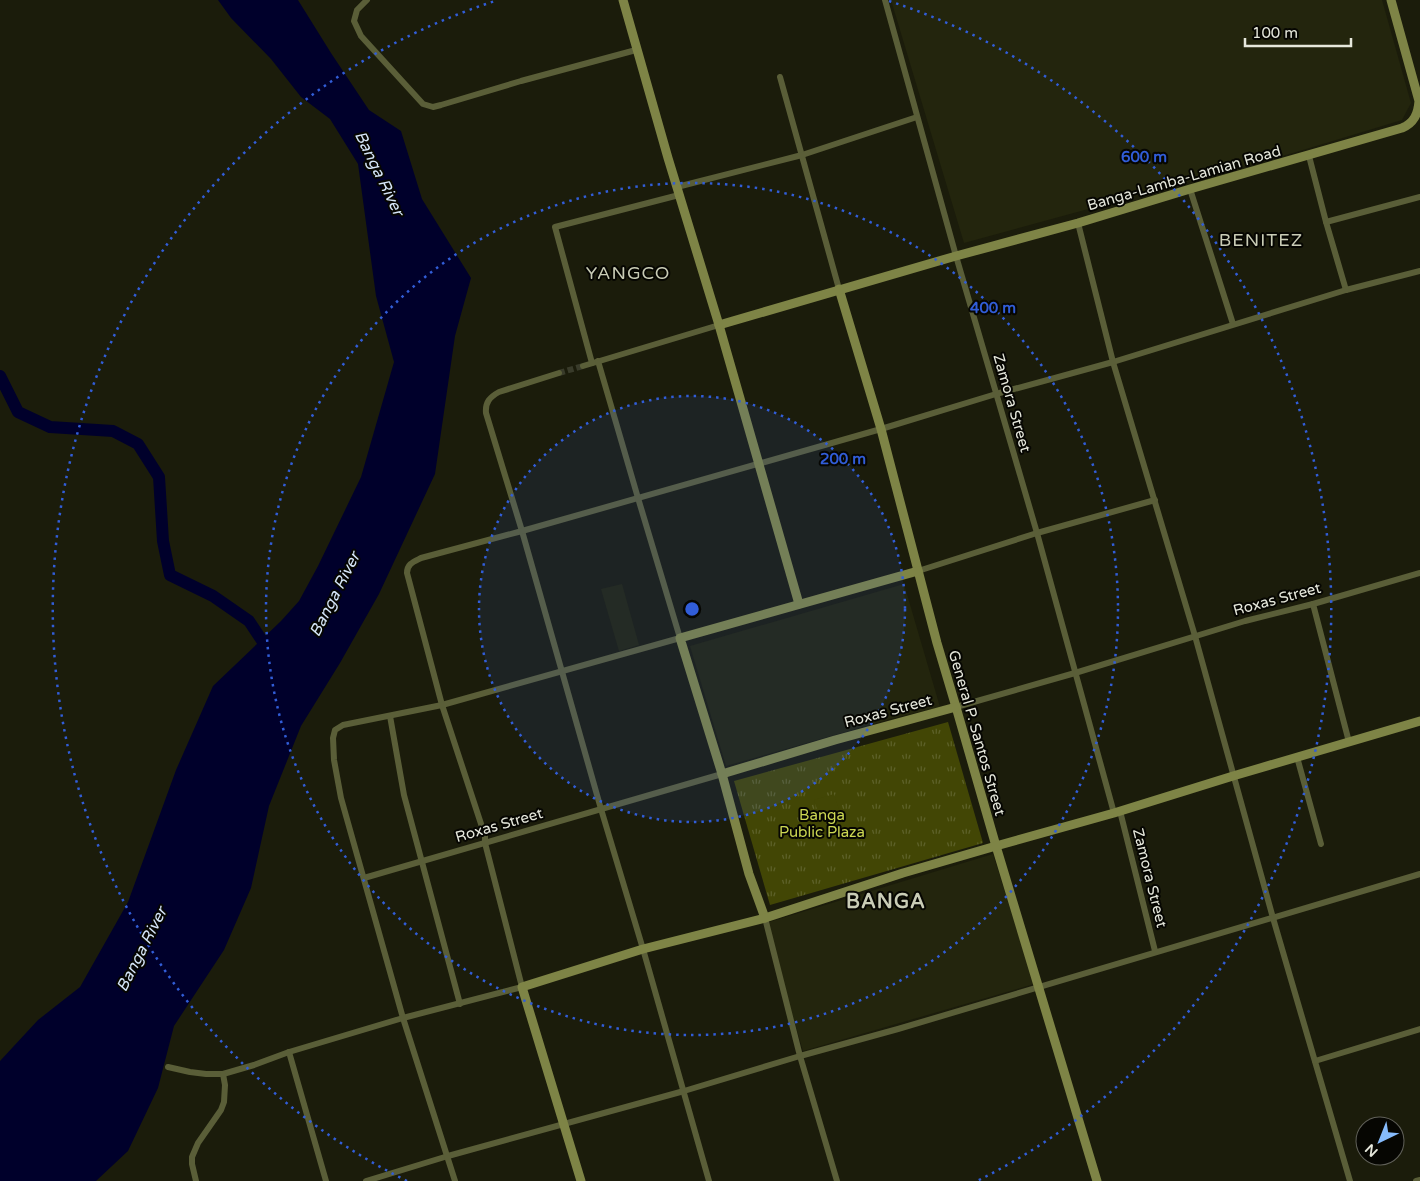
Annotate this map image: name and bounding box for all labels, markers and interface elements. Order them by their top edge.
scale bar [1245,15,1351,47]
text: 100 m [1252,24,1298,42]
water label: Banga River [350,128,409,221]
street label: Banga-Lamba-Lamian Road [1085,142,1283,214]
text: 600 m [1121,148,1167,166]
district label: BENITEZ [1219,229,1303,251]
district label: YANGCO [586,262,670,284]
text: 400 m [970,299,1016,317]
street label: Zamora Street [989,352,1035,455]
text: 200 m [820,450,866,468]
water label: Banga River [305,547,366,640]
street label: Roxas Street [1231,579,1323,619]
centre of rings [683,600,701,618]
street label: General P. Santos Street [945,648,1009,818]
street label: Roxas Street [842,691,934,731]
street label: Roxas Street [453,804,545,846]
park label: Banga Public Plaza [779,806,865,841]
street label: Zamora Street [1129,826,1171,930]
district label: BANGA [846,890,926,914]
water label: Banga River [112,902,173,995]
north arrow [1355,1116,1405,1166]
text: N [1362,1140,1381,1160]

